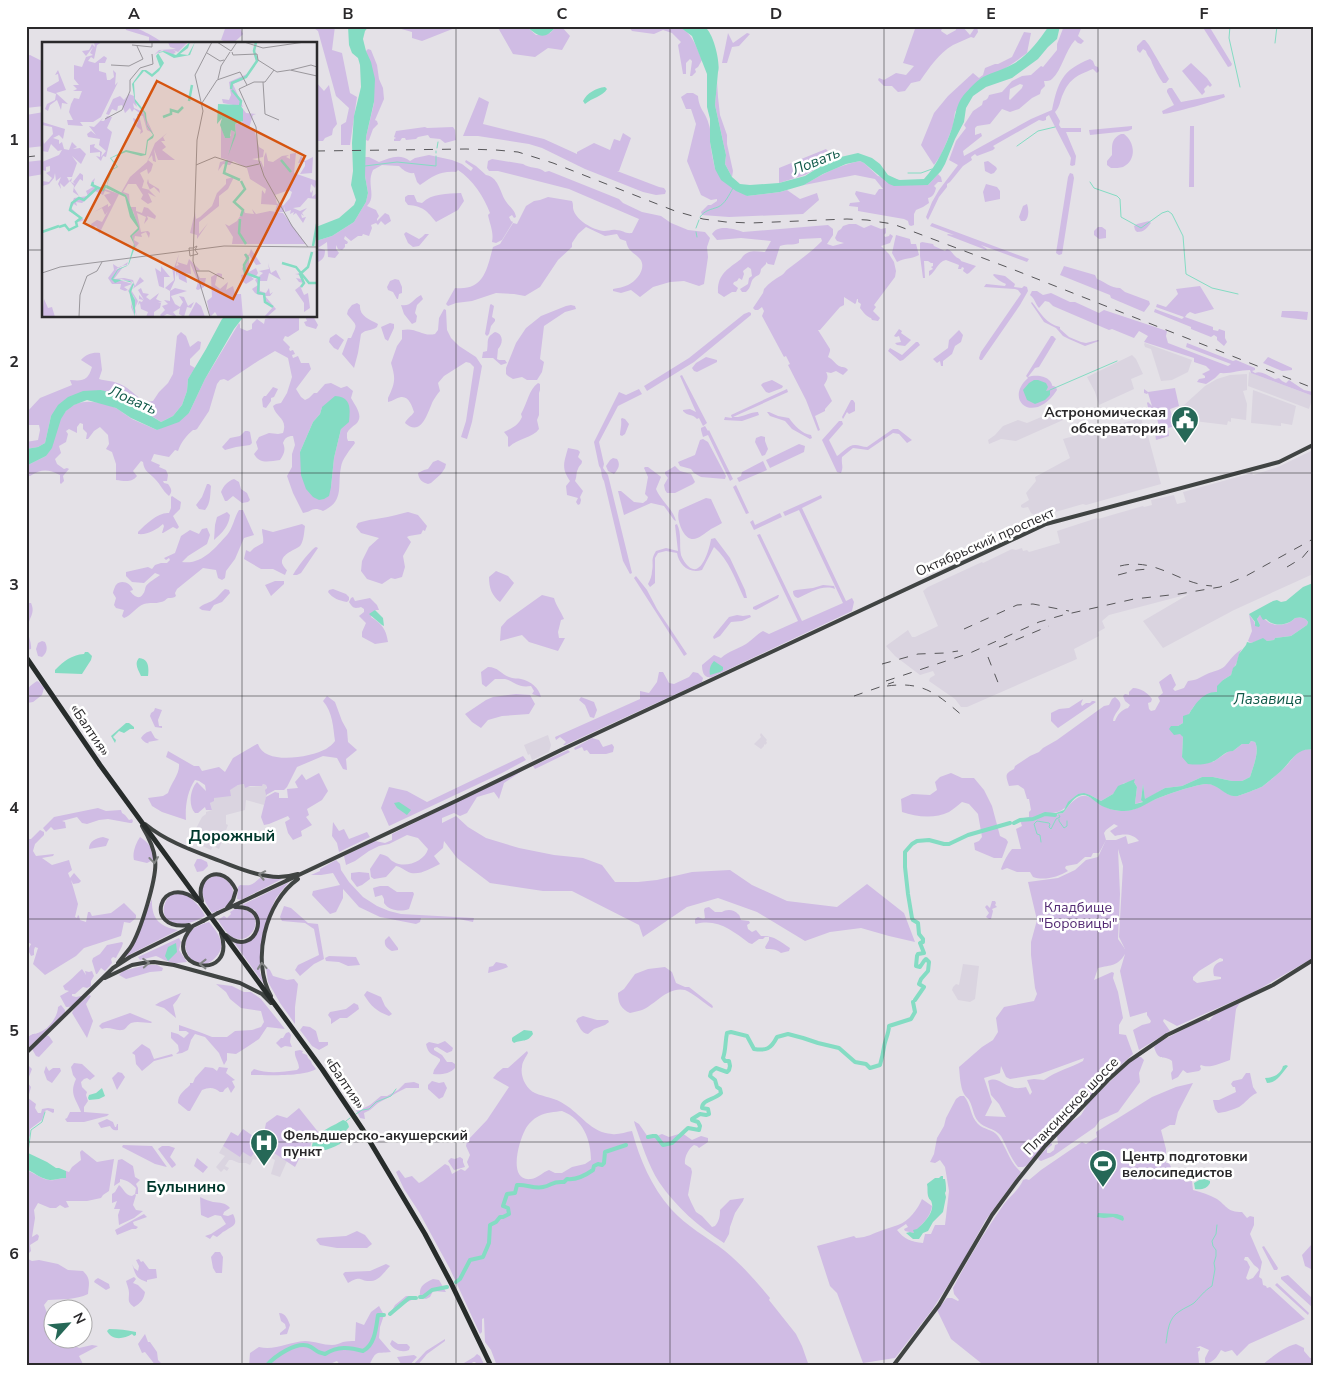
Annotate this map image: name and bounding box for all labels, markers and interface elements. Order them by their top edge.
text: A [128,3,140,25]
text: B [342,3,354,25]
text: C [557,3,568,25]
text: D [770,3,782,25]
text: E [986,3,996,25]
text: F [1200,3,1209,25]
inset map [42,42,318,318]
text: 1 [9,129,19,151]
water label: Ловать [788,142,843,180]
text: 2 [9,351,19,373]
water label: Ловать [105,380,160,419]
place label: Aстрономическая обсерватория [1044,403,1166,438]
public building icon: Aстрономическая обсерватория [1170,405,1200,444]
street label: Октябрьский проспект [913,503,1058,581]
text: 3 [9,574,19,596]
water label: Лазавица [1233,689,1302,709]
street label: «Балтия» [66,700,114,760]
text: 4 [9,797,19,819]
district label: Дорожный [189,825,275,847]
one-way arrow [148,856,159,864]
one-way arrow [257,870,266,881]
park label: Кладбище "Боровицы" [1039,898,1117,933]
one-way arrow [143,958,151,969]
one-way arrow [199,959,207,969]
one-way arrow [257,962,268,970]
text: 5 [9,1020,19,1042]
street label: «Балтия» [321,1053,369,1113]
street label: Плаксинское шоссе [1019,1053,1123,1159]
place label: Фельдшерско-акушерский пункт [283,1126,468,1161]
hospital icon: Фельдшерско-акушерский пункт [249,1128,279,1167]
place label: Центр подготовки велосипедистов [1122,1147,1248,1182]
sports icon: Центр подготовки велосипедистов [1088,1149,1118,1188]
district label: Булынино [146,1176,226,1198]
text: 6 [9,1243,19,1265]
north arrow [42,1300,92,1350]
text: N [68,1309,90,1327]

